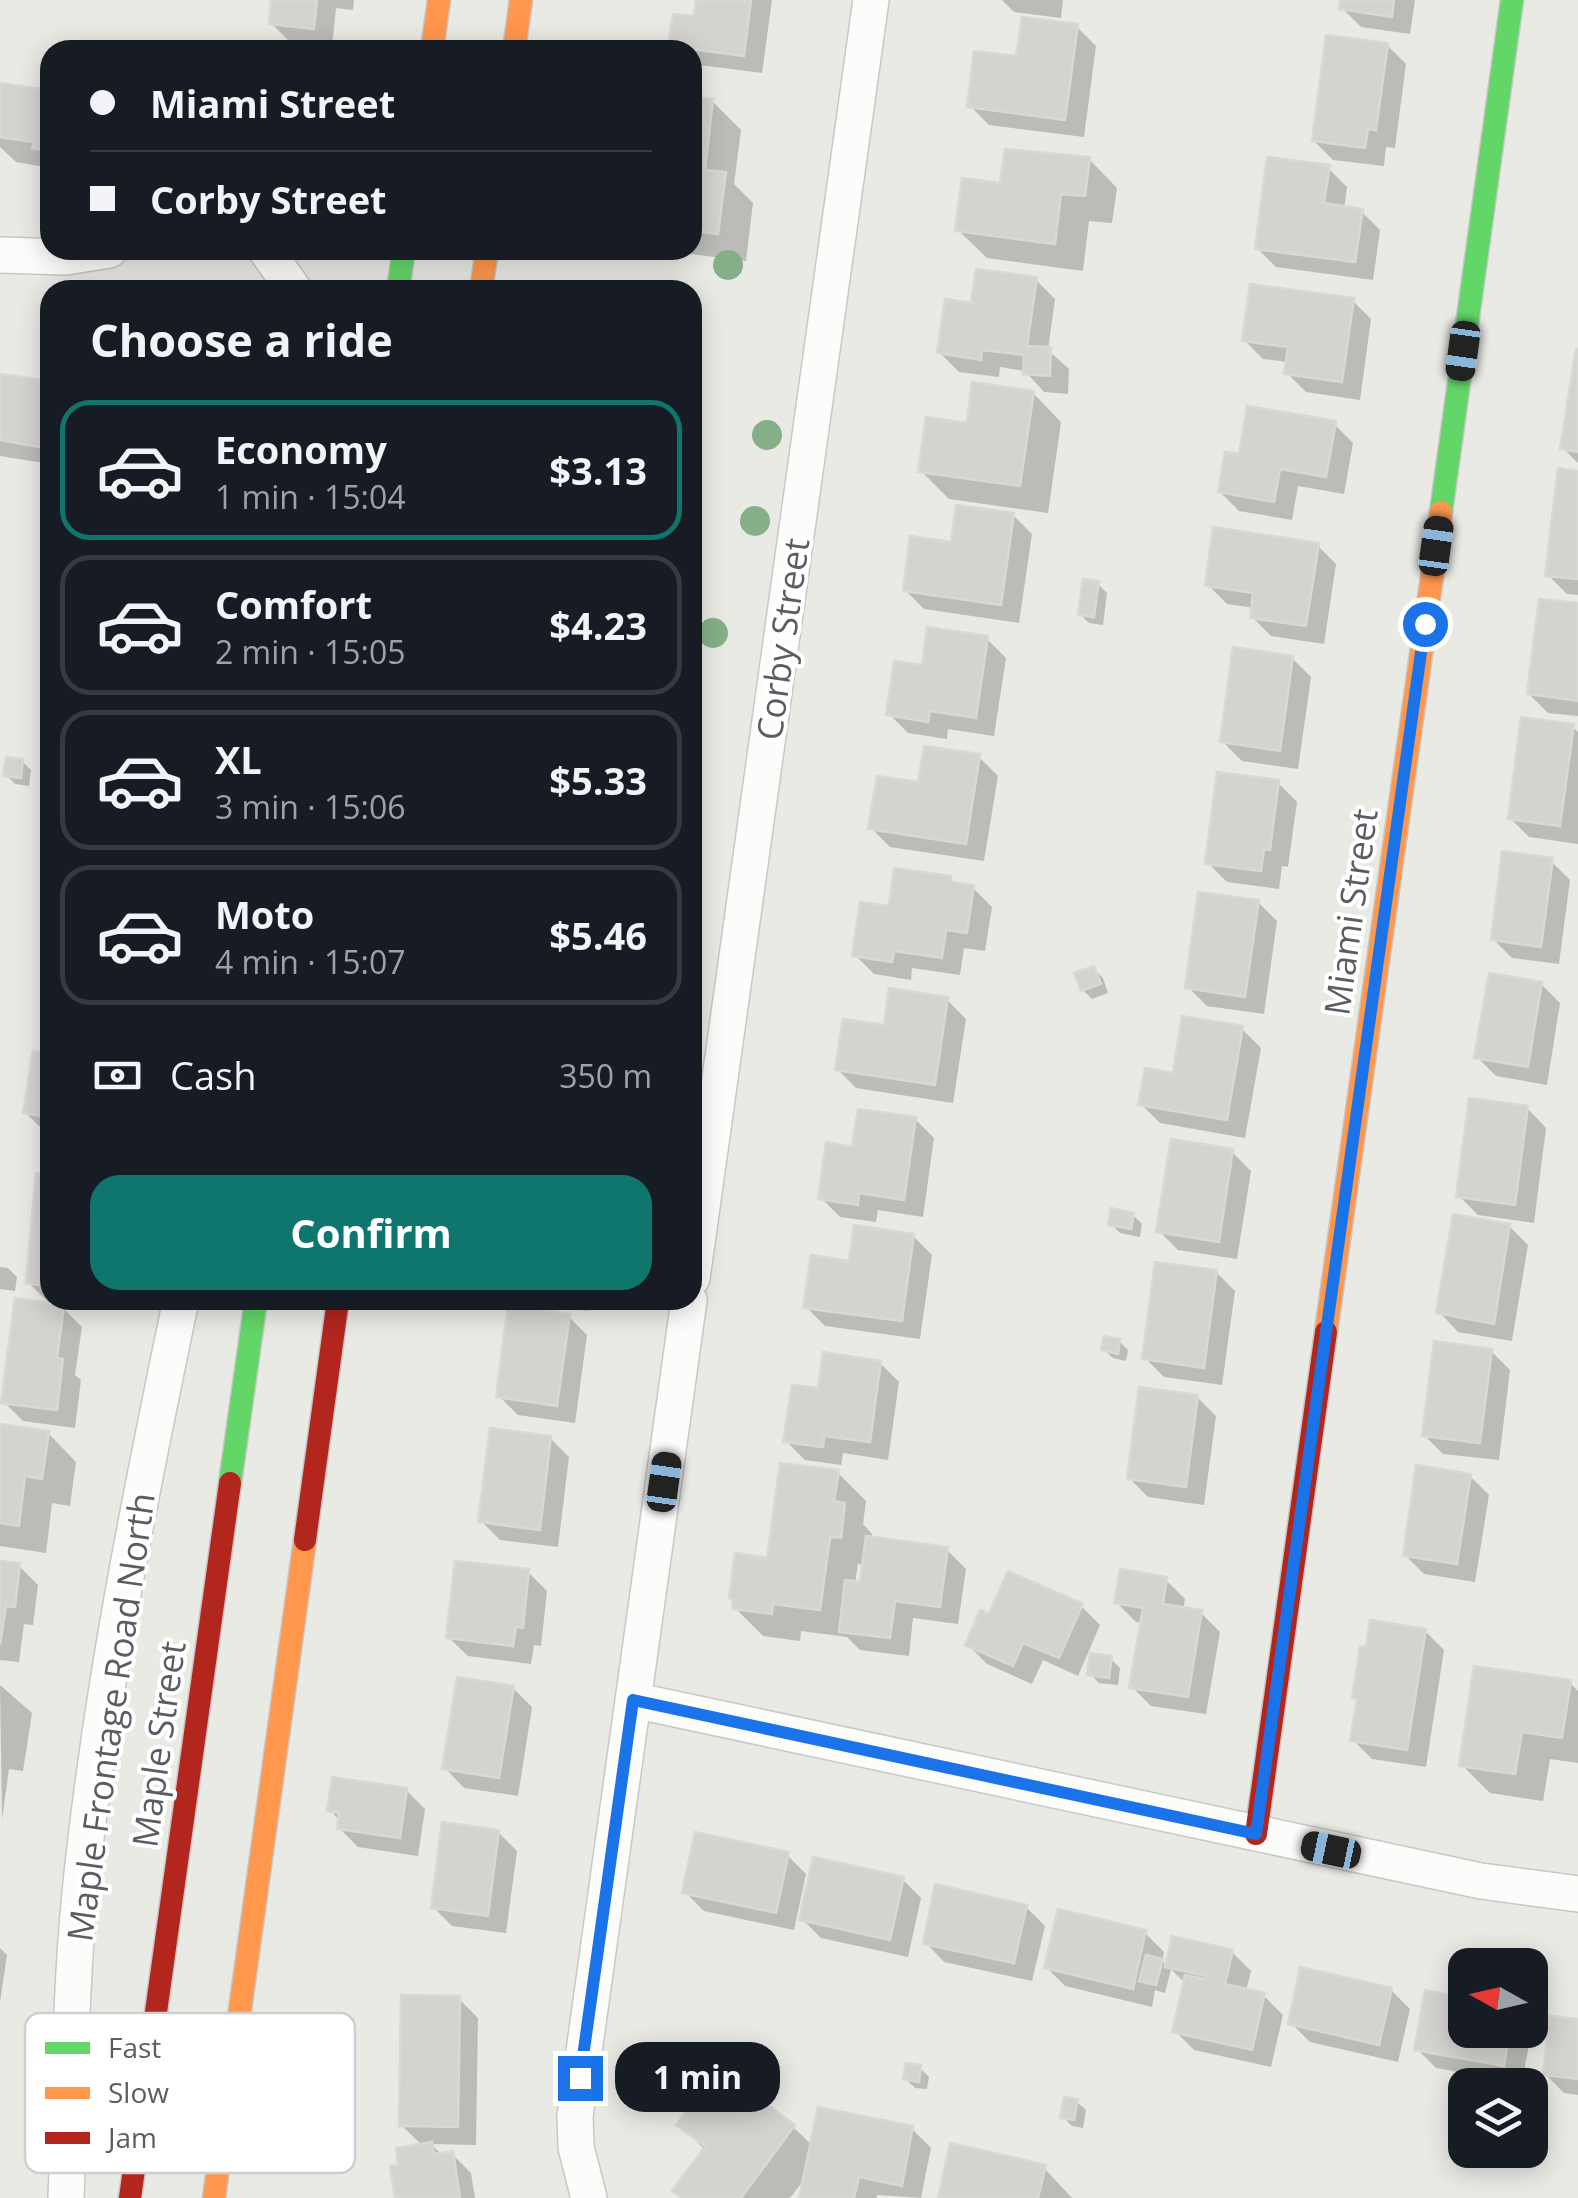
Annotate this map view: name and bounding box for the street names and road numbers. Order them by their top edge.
street label: Corby Street [745,535,819,743]
street label: Miami Street [1312,806,1388,1018]
street label: Maple Frontage Road North [55,1490,165,1944]
street label: Maple Street [120,1638,196,1850]

